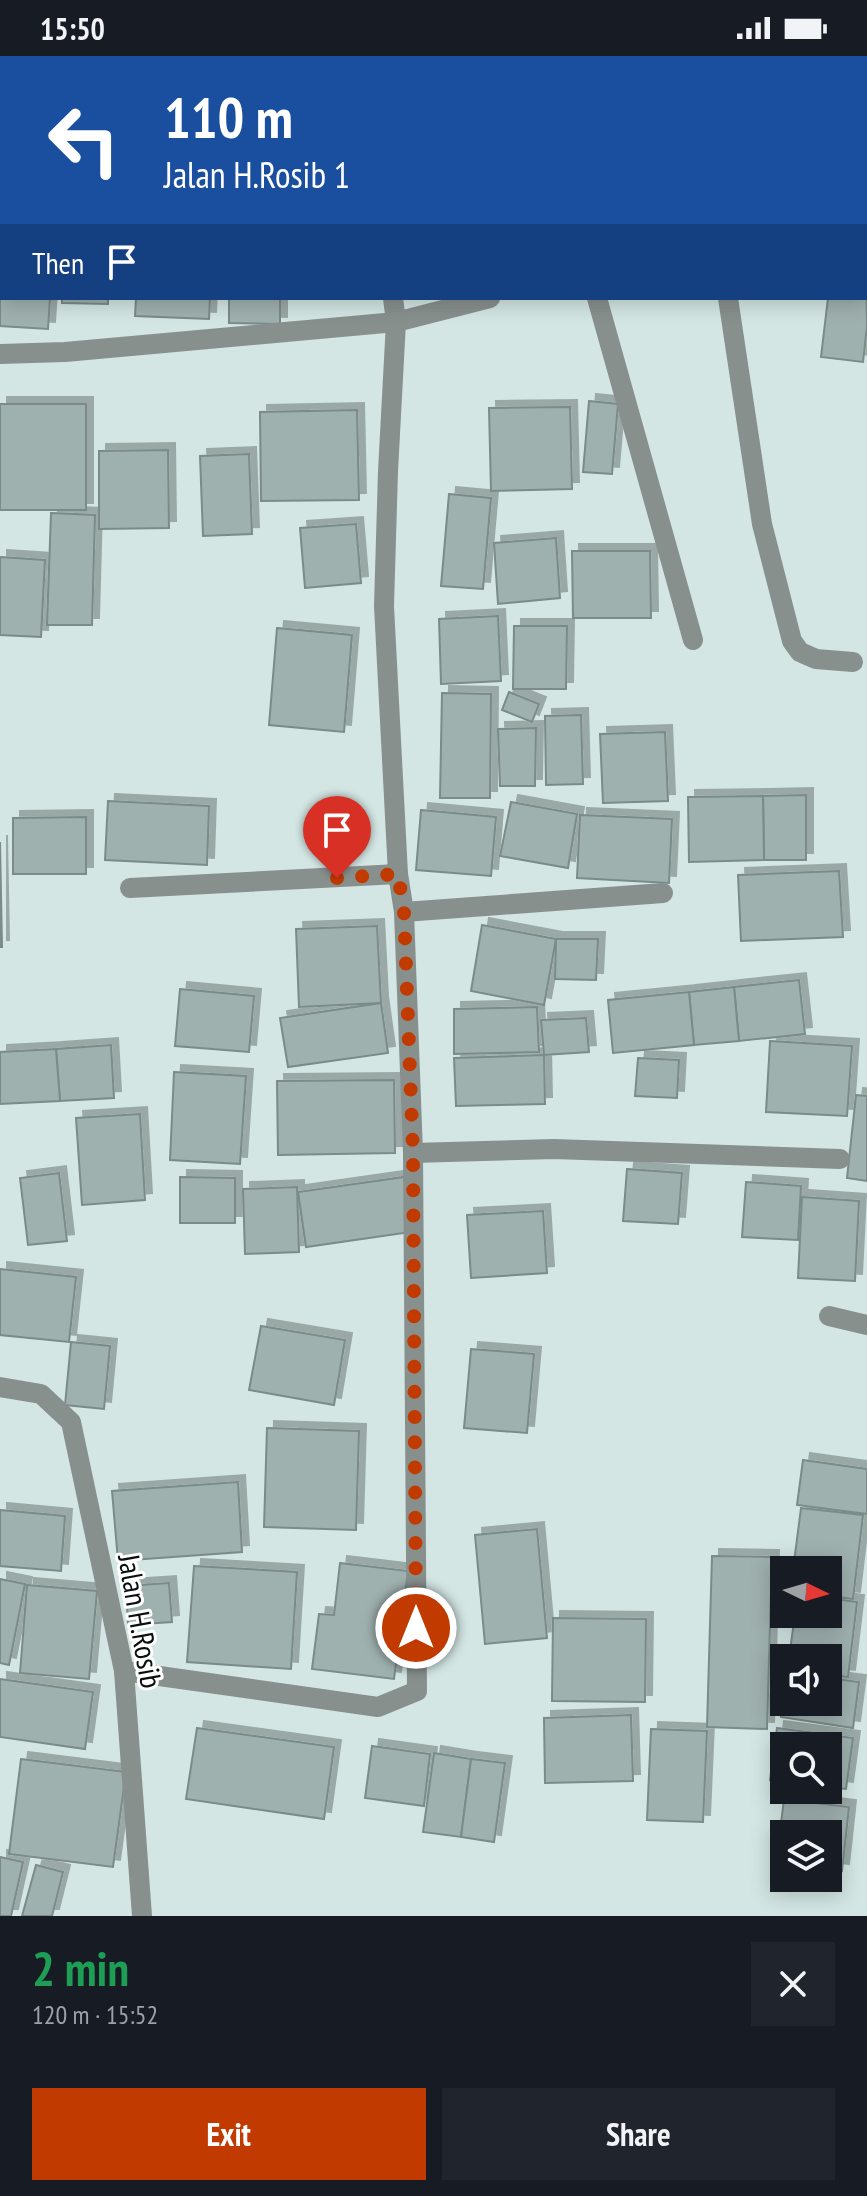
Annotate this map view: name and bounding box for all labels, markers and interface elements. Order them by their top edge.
text: 15:50 [40,9,105,48]
text: 110 m [164,81,293,153]
icon: left [32,88,136,192]
text: Jalan H.Rosib 1 [164,151,350,198]
icon: arrive [100,240,144,284]
text: Then [32,243,84,282]
pin [303,796,371,878]
icon: arrive [315,808,359,852]
street label: Jalan H.Rosib [110,1550,172,1691]
north arrow [770,1556,842,1628]
map controls [770,1556,842,1892]
position arrow [374,1586,458,1670]
button: sound [770,1644,842,1716]
button: search [770,1732,842,1804]
button: layers [770,1820,842,1892]
text: 2 min [32,1937,129,1999]
button: close [751,1942,835,2026]
text: 120 m · 15:52 [32,1998,158,2031]
button: Exit [32,2088,426,2180]
button: Share [442,2088,835,2180]

